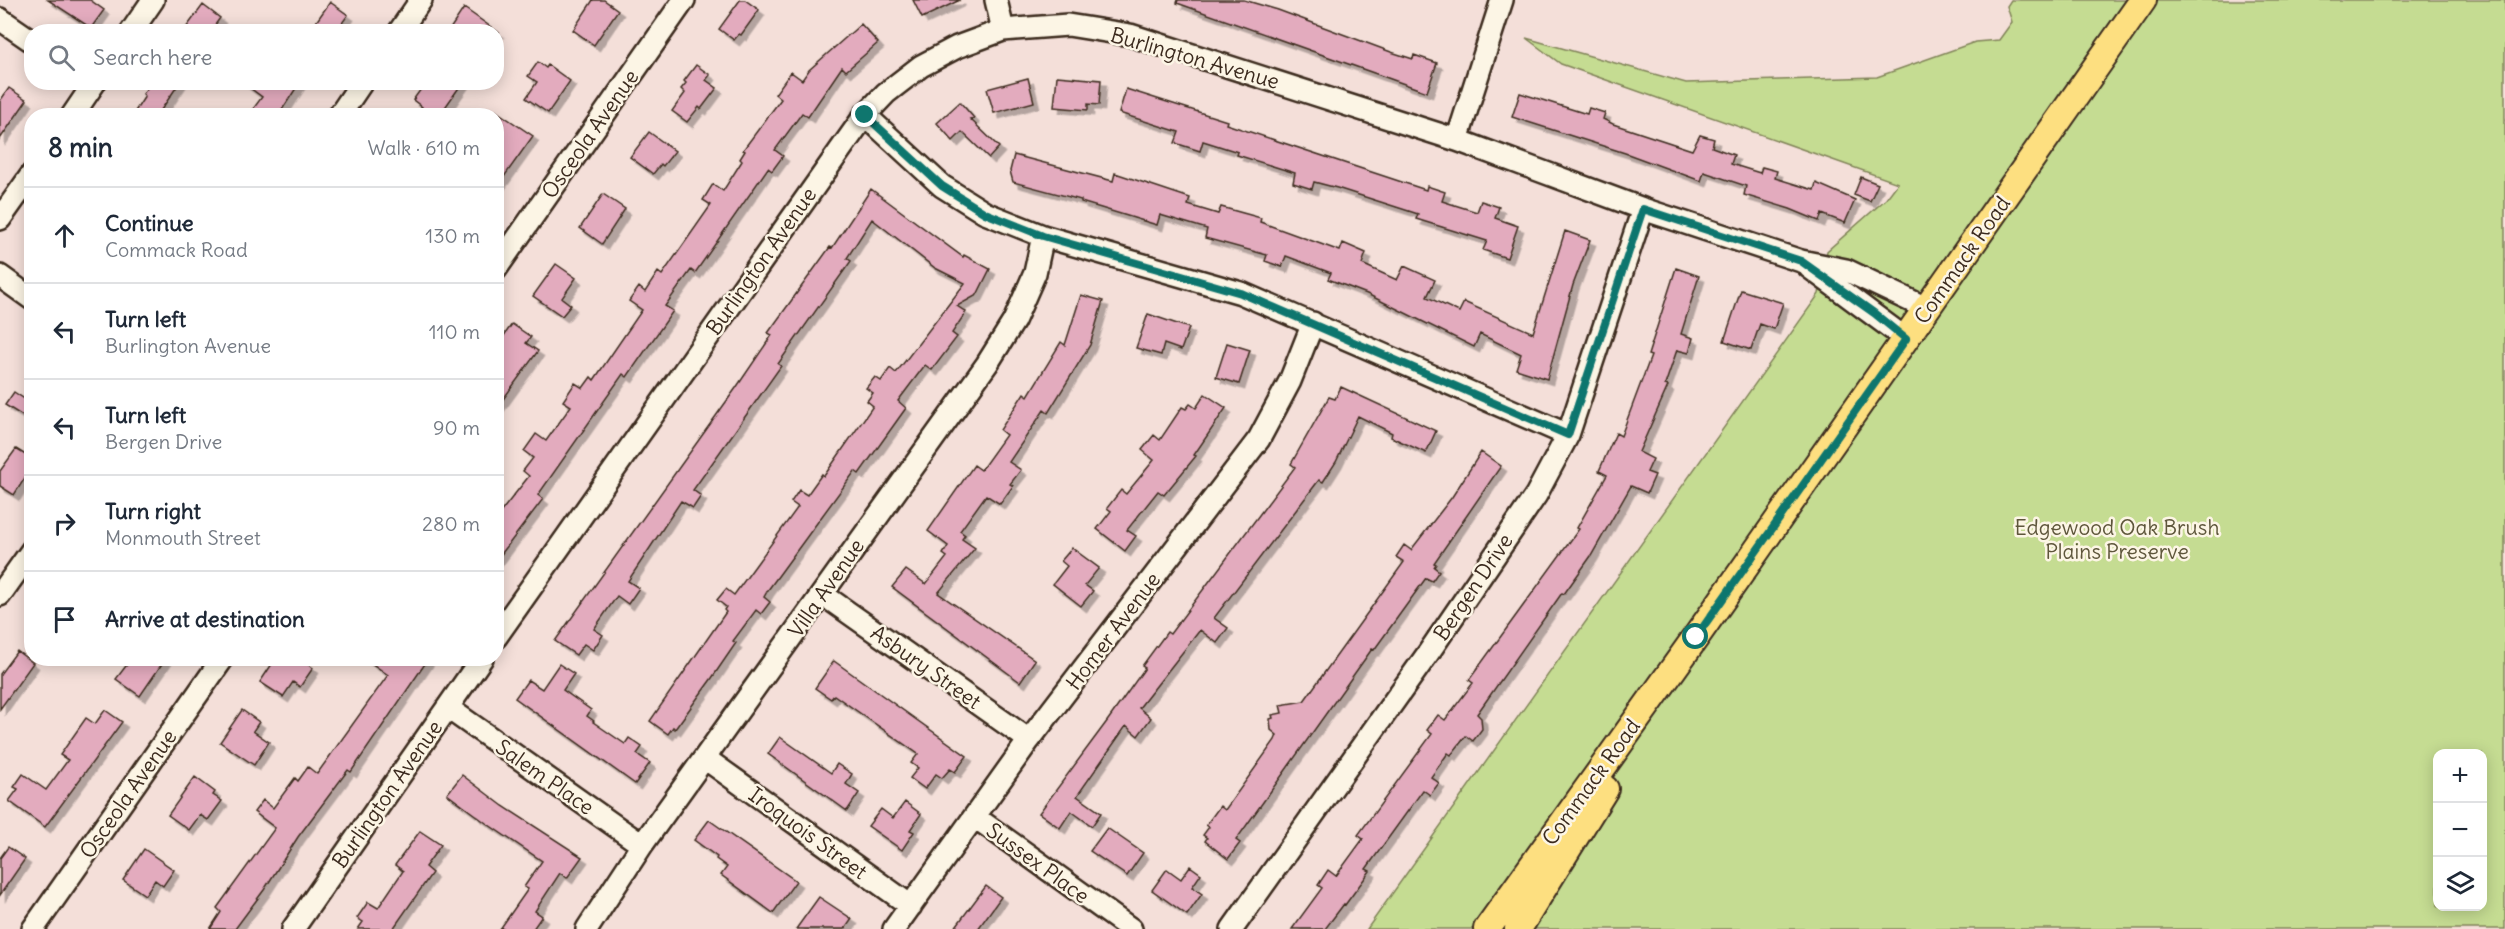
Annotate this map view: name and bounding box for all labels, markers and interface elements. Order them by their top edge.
street label: Burlington Avenue [1107,21,1283,95]
search box [24,24,504,90]
icon: search [45,41,78,74]
text: Search here [93,43,212,71]
street label: Osceola Avenue [536,64,644,204]
route end [851,101,877,127]
text: 8 min [48,131,113,164]
text: Walk · 610 m [367,135,480,160]
street label: Burlington Avenue [700,182,822,340]
street label: Commack Road [1908,191,2016,329]
text: Continue [105,209,194,237]
icon: ahead [48,219,81,252]
text: 130 m [425,223,480,248]
text: Commack Road [105,237,248,262]
text: Turn left [105,305,186,333]
icon: left [48,315,81,348]
text: 110 m [429,319,480,344]
text: Burlington Avenue [105,333,271,358]
text: Turn left [105,401,186,429]
icon: left [48,411,81,444]
text: 90 m [433,415,480,440]
text: Bergen Drive [105,429,222,454]
text: Turn right [105,497,201,525]
icon: right [48,507,81,540]
text: 280 m [422,511,480,536]
park label: Edgewood Oak Brush Plains Preserve [2014,514,2220,565]
text: Monmouth Street [105,525,261,550]
street label: Bergen Drive [1427,528,1519,646]
street label: Villa Avenue [782,533,870,643]
street label: Homer Avenue [1060,567,1166,695]
icon: arrive [48,603,81,636]
text: Arrive at destination [105,605,305,633]
street label: Asbury Street [866,619,986,715]
route start [1682,623,1708,649]
street label: Commack Road [1536,713,1646,851]
street label: Burlington Avenue [326,715,448,873]
street label: Osceola Avenue [74,724,182,864]
street label: Salem Place [491,733,599,821]
map controls [2433,749,2487,911]
button: + [2433,749,2487,803]
street label: Iroquois Street [743,781,873,885]
button: − [2433,803,2487,857]
street label: Sussex Place [981,817,1095,909]
button: layers [2433,857,2487,911]

